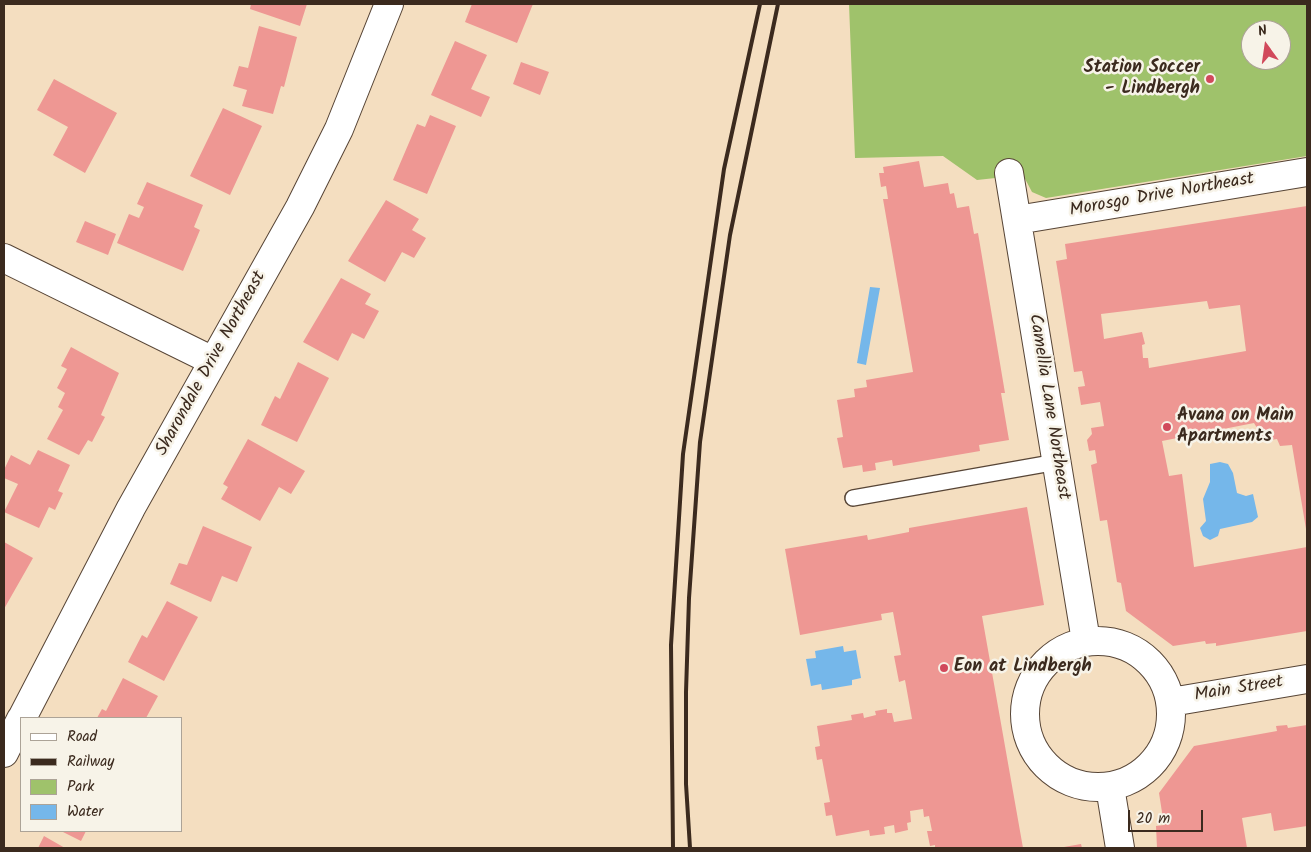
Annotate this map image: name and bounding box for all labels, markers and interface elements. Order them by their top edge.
north arrow [1241,20,1291,70]
text: N [1256,20,1270,43]
place label: Station Soccer - Lindbergh [1084,58,1200,100]
marker: Station Soccer - Lindbergh [1204,73,1216,85]
street label: Morosgo Drive Northeast [1068,169,1256,223]
street label: Sharondale Drive Northeast [152,268,272,460]
street label: Camellia Lane Northeast [1023,313,1073,501]
place label: Avana on Main Apartments [1177,406,1294,448]
marker: Avana on Main Apartments [1161,421,1173,433]
place label: Eon at Lindbergh [954,657,1092,679]
marker: Eon at Lindbergh [938,662,950,674]
street label: Main Street [1193,672,1285,708]
legend [20,717,182,832]
text: Road [67,725,97,749]
text: Railway [67,750,114,774]
text: Park [67,775,94,799]
text: Water [67,800,103,824]
scale bar [1131,800,1206,832]
text: 20 m [1136,807,1170,831]

